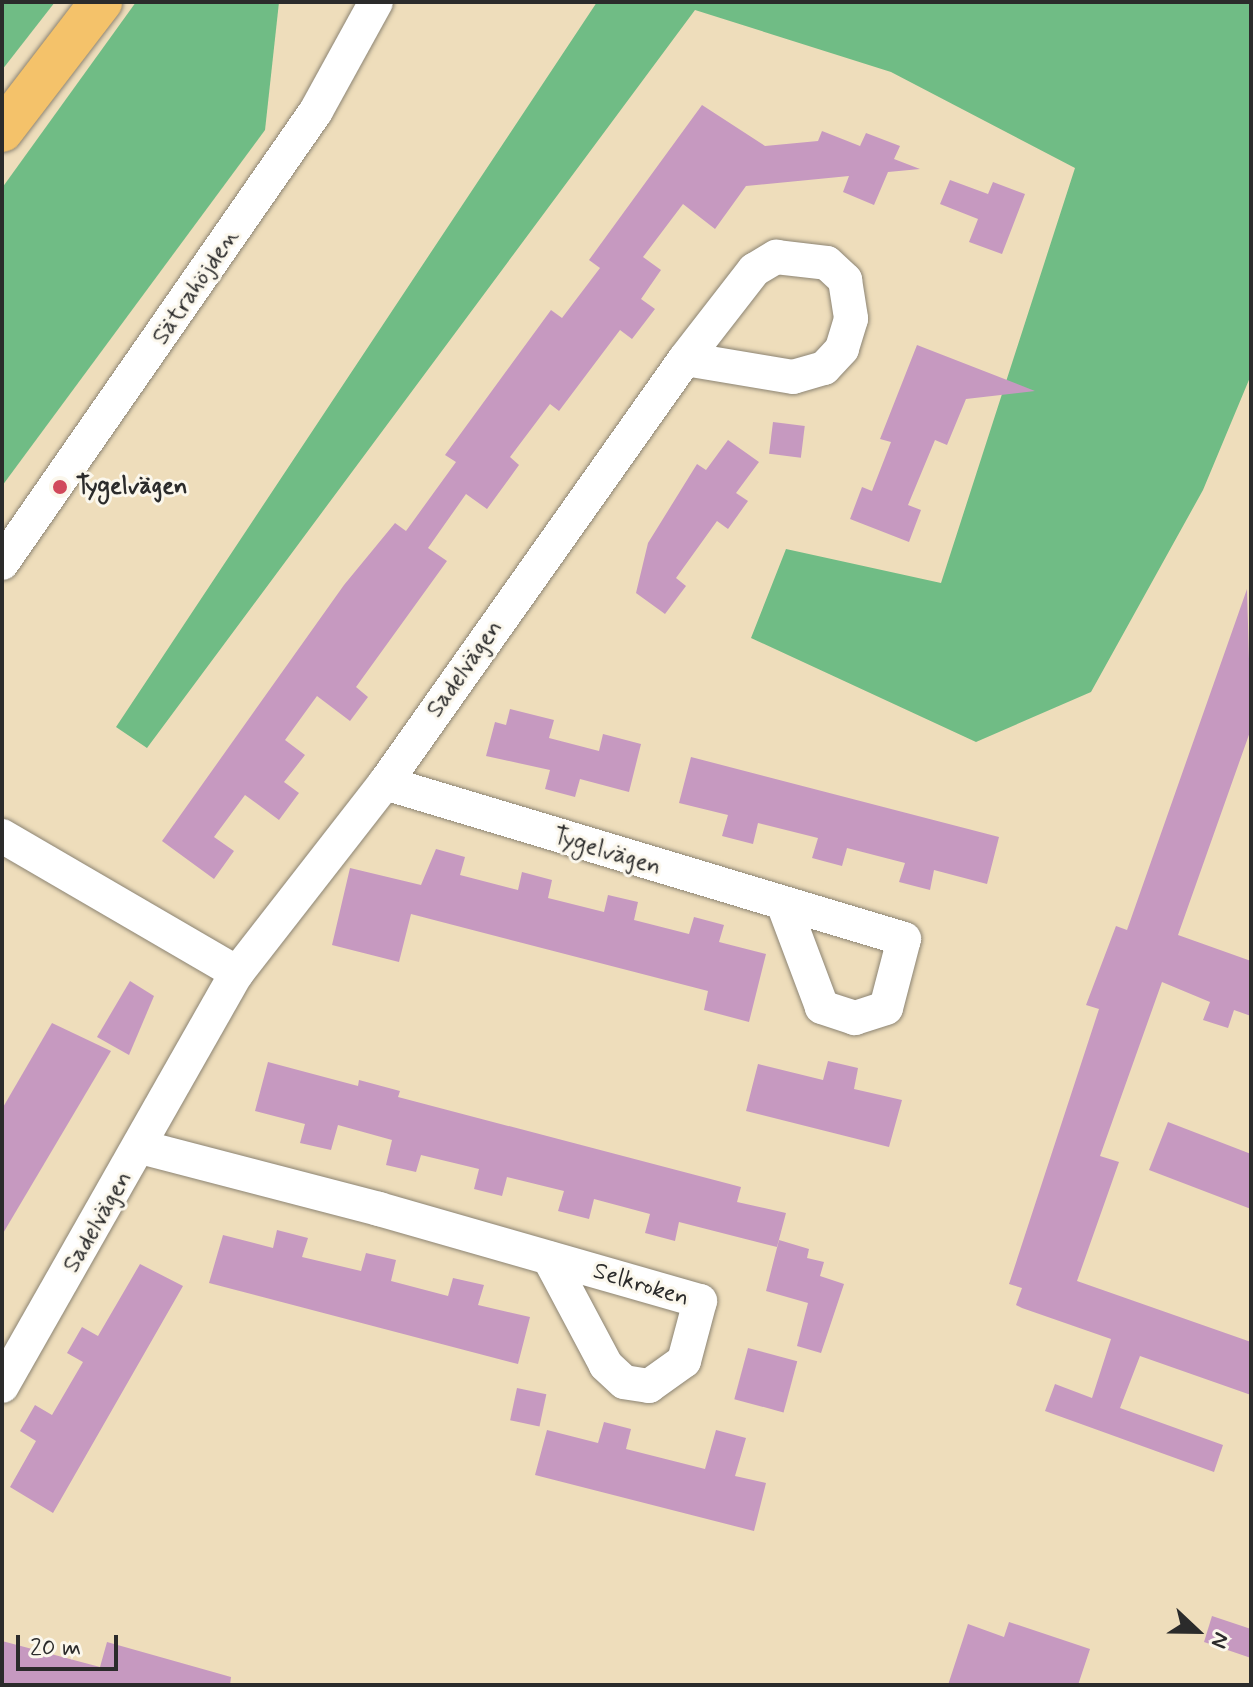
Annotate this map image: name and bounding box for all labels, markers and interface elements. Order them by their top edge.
street label: Sätrahöjden [147,223,245,351]
place label: Tygelvägen [76,473,188,501]
marker: Tygelvägen [51,478,69,496]
street label: Sadelvägen [421,615,509,723]
street label: Tygelvägen [549,822,665,882]
street label: Sadelvägen [57,1166,139,1278]
street label: Selkroken [590,1257,692,1313]
north arrow [1157,1591,1237,1671]
scale bar [20,1619,122,1669]
text: N [1204,1628,1235,1652]
text: 20 m [30,1633,81,1664]

